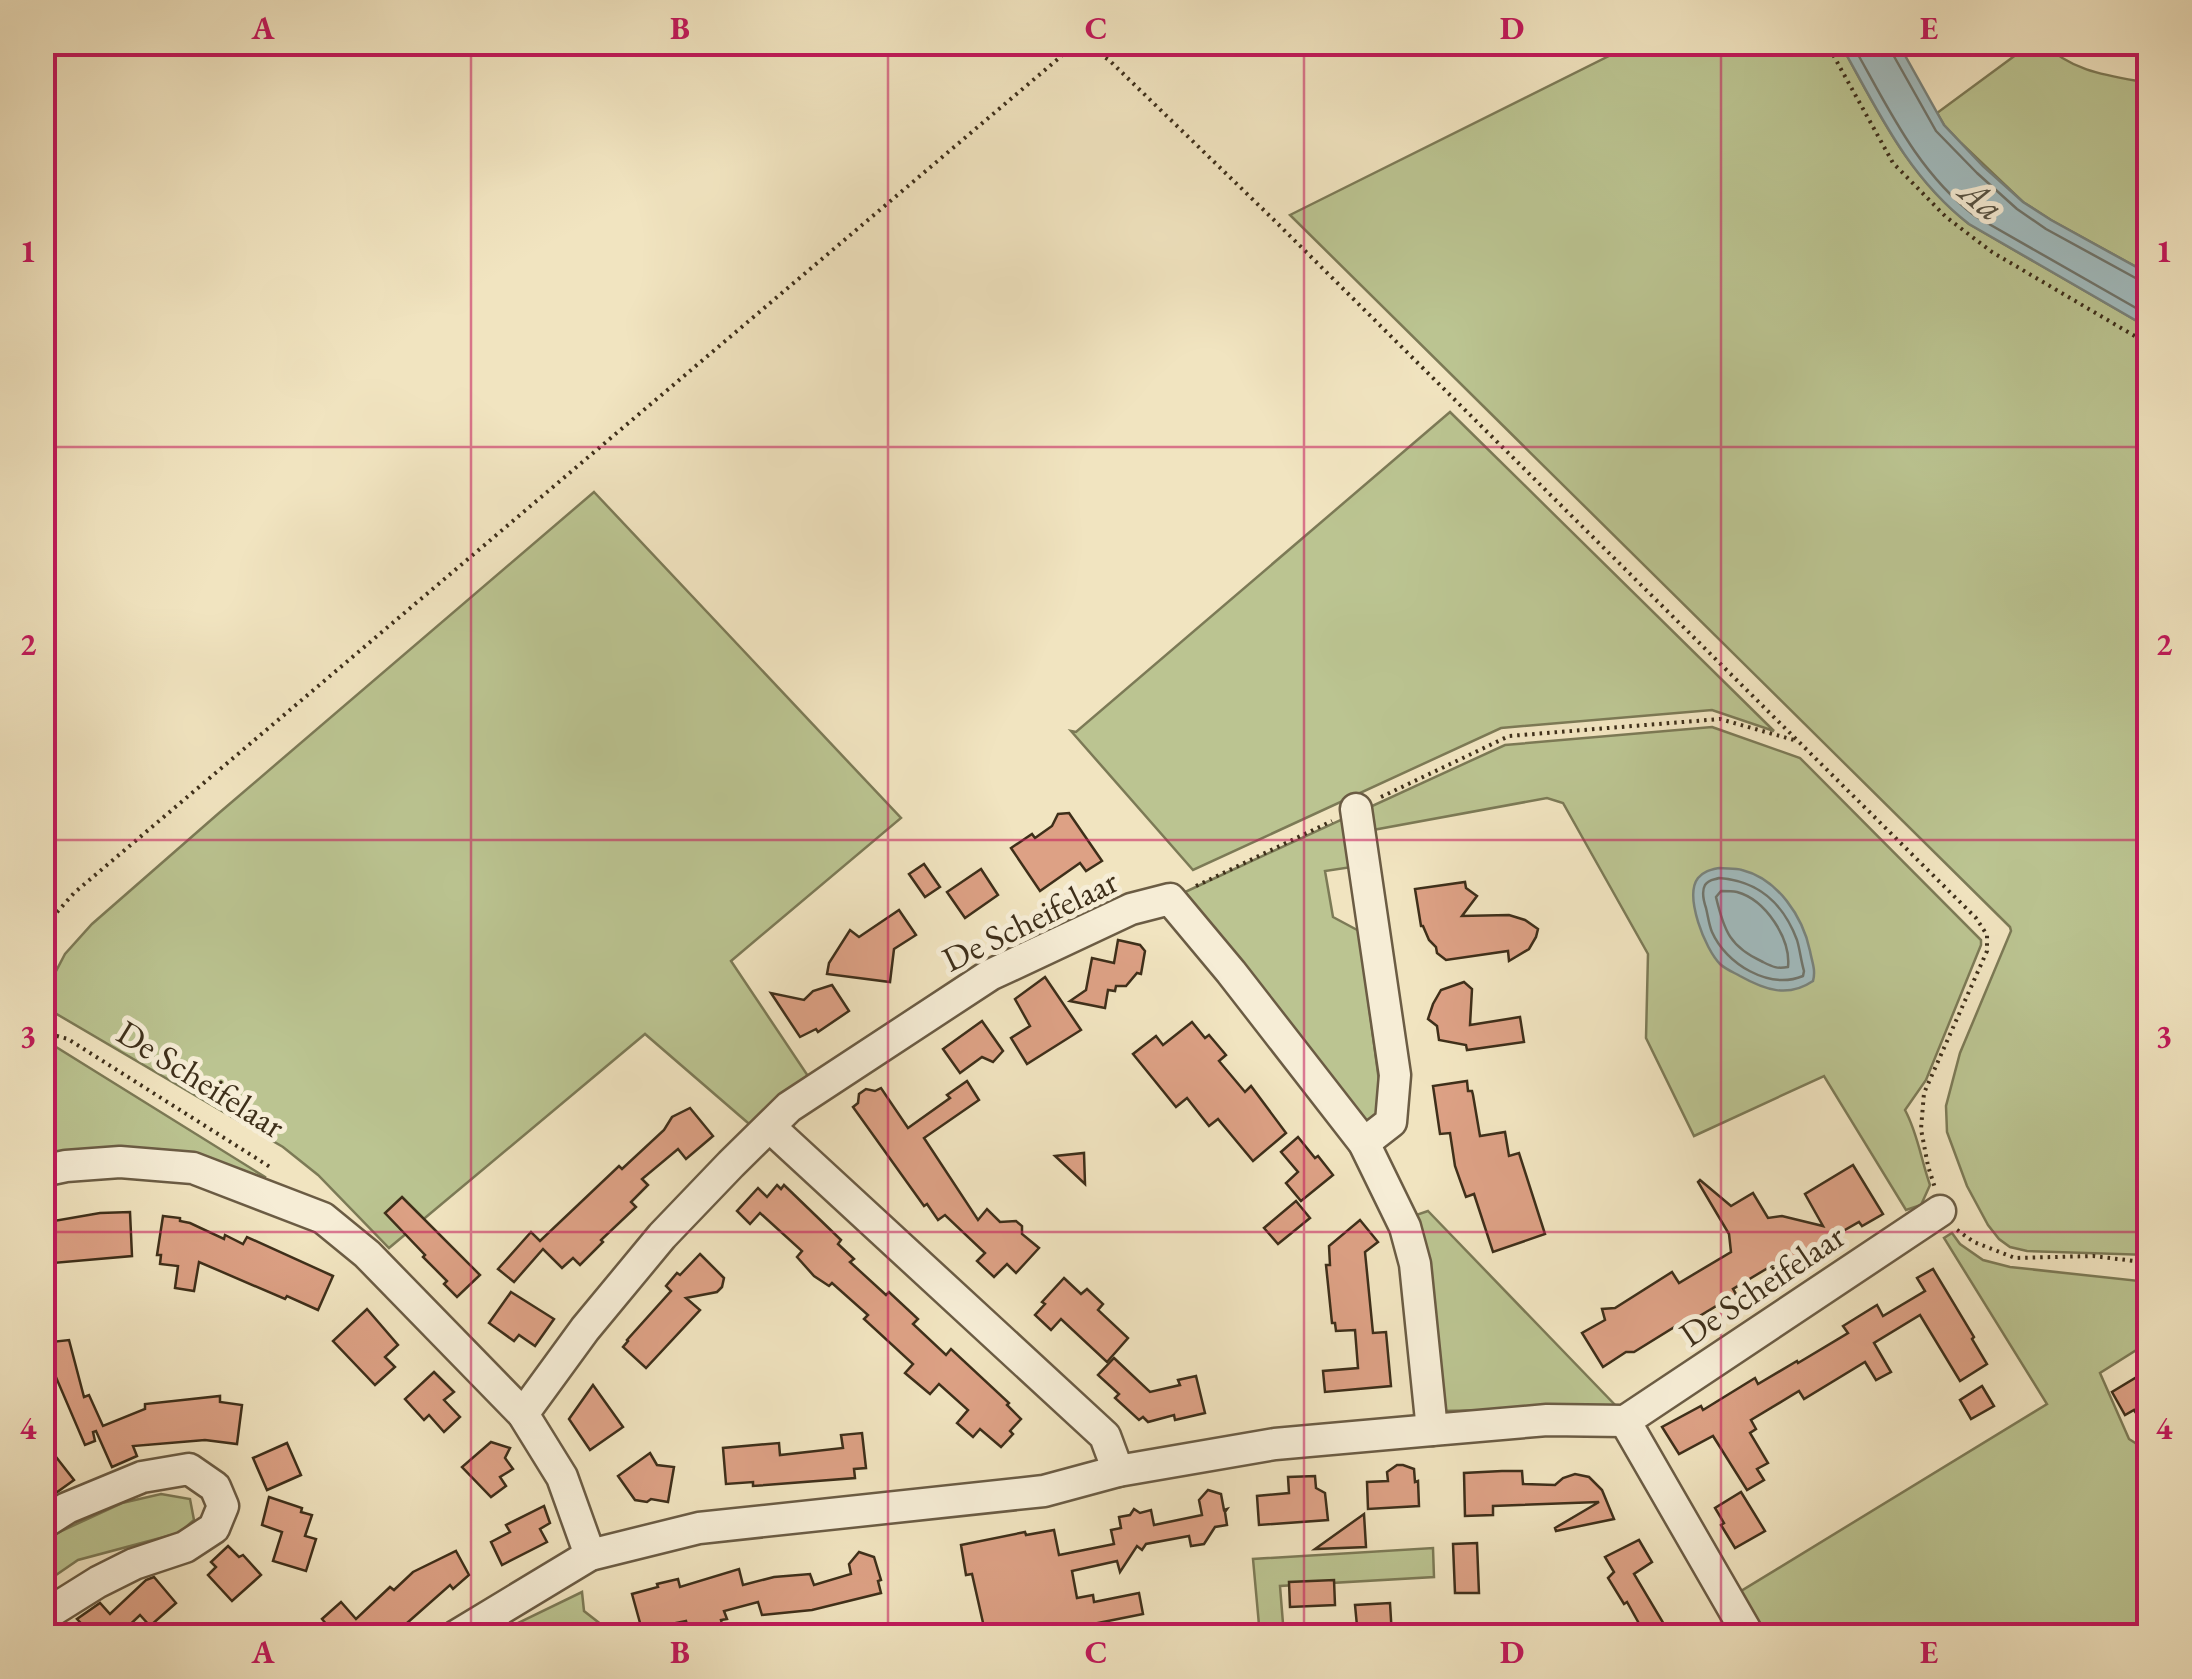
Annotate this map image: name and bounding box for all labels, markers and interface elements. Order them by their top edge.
text: A [250,7,275,49]
text: B [670,7,690,49]
text: C [1085,7,1107,49]
text: D [1500,7,1524,49]
text: E [1920,7,1938,49]
water label: Aa [1948,164,2014,231]
text: 1 [20,230,36,272]
text: 1 [2156,230,2172,272]
text: 2 [20,623,37,665]
text: 2 [2156,623,2173,665]
street label: De Scheifelaar [935,858,1125,981]
street label: De Scheifelaar [109,1009,294,1148]
text: 3 [20,1015,36,1057]
text: 3 [2156,1015,2172,1057]
street label: De Scheifelaar [1670,1213,1853,1356]
text: 4 [20,1407,38,1449]
text: 4 [2156,1407,2174,1449]
text: A [250,1631,275,1673]
text: B [670,1631,690,1673]
text: C [1085,1631,1107,1673]
text: D [1500,1631,1524,1673]
text: E [1920,1631,1938,1673]

